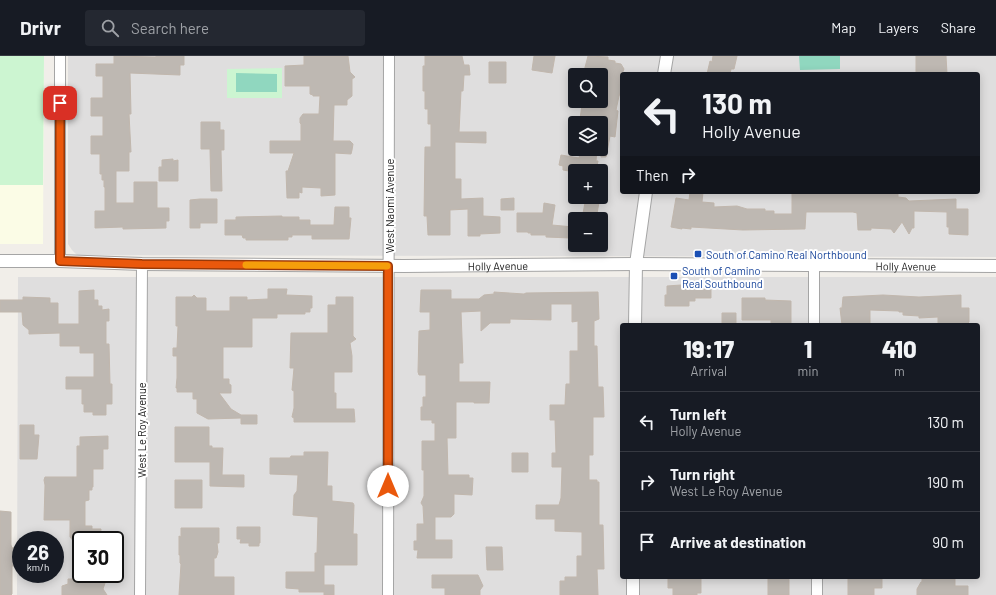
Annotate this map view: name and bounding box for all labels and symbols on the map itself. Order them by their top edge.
pin [43,86,77,120]
street label: West Naomi Avenue [383,159,396,253]
place label: South of Camino Real Northbound [706,248,867,261]
marker: South of Camino Real Northbound [693,249,703,259]
street label: Holly Avenue [468,258,528,272]
street label: Holly Avenue [876,259,936,272]
place label: South of Camino Real Southbound [682,264,763,290]
marker: South of Camino Real Southbound [669,271,679,281]
street label: West Le Roy Avenue [135,382,148,478]
position arrow [367,465,409,507]
speed limit sign: 30 [72,531,124,583]

